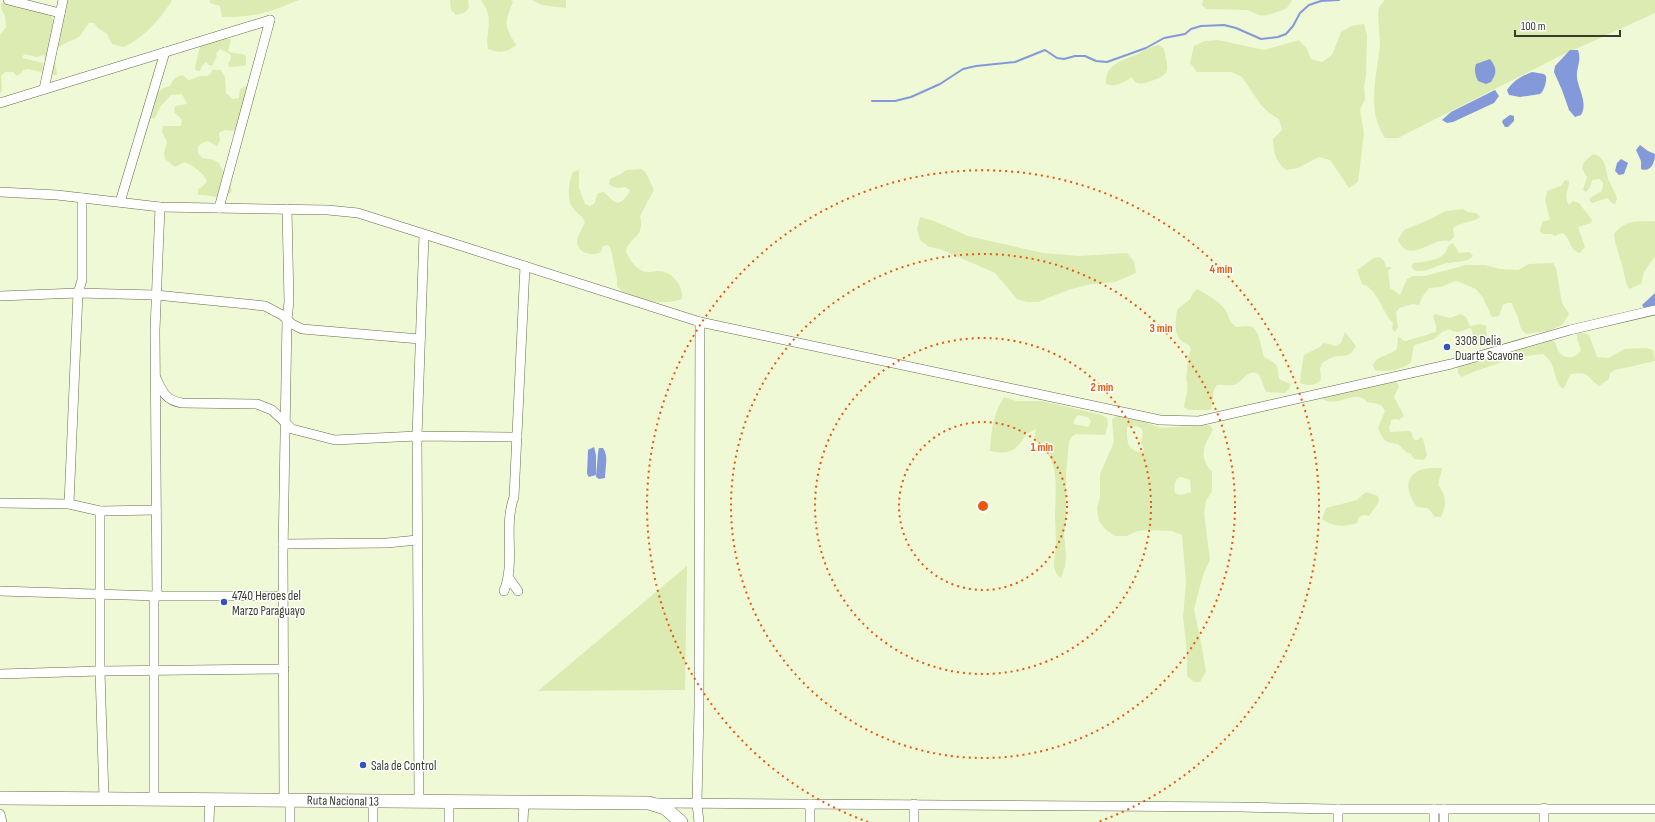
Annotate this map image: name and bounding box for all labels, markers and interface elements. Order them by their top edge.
scale bar [1515,12,1620,38]
text: 100 m [1521,19,1546,34]
text: 4 min [1209,262,1233,277]
text: 3 min [1150,321,1172,336]
place label: 3308 Delia Duarte Scavone [1455,333,1524,364]
marker: 3308 Delia Duarte Scavone [1442,342,1452,352]
text: 2 min [1091,380,1113,395]
text: 1 min [1031,440,1053,455]
centre of rings [976,499,990,513]
place label: 4740 Heroes del Marzo Paraguayo [232,588,305,619]
marker: 4740 Heroes del Marzo Paraguayo [219,597,229,607]
place label: Sala de Control [371,758,436,774]
marker: Sala de Control [358,760,368,770]
street label: Ruta Nacional 13 [307,792,379,810]

